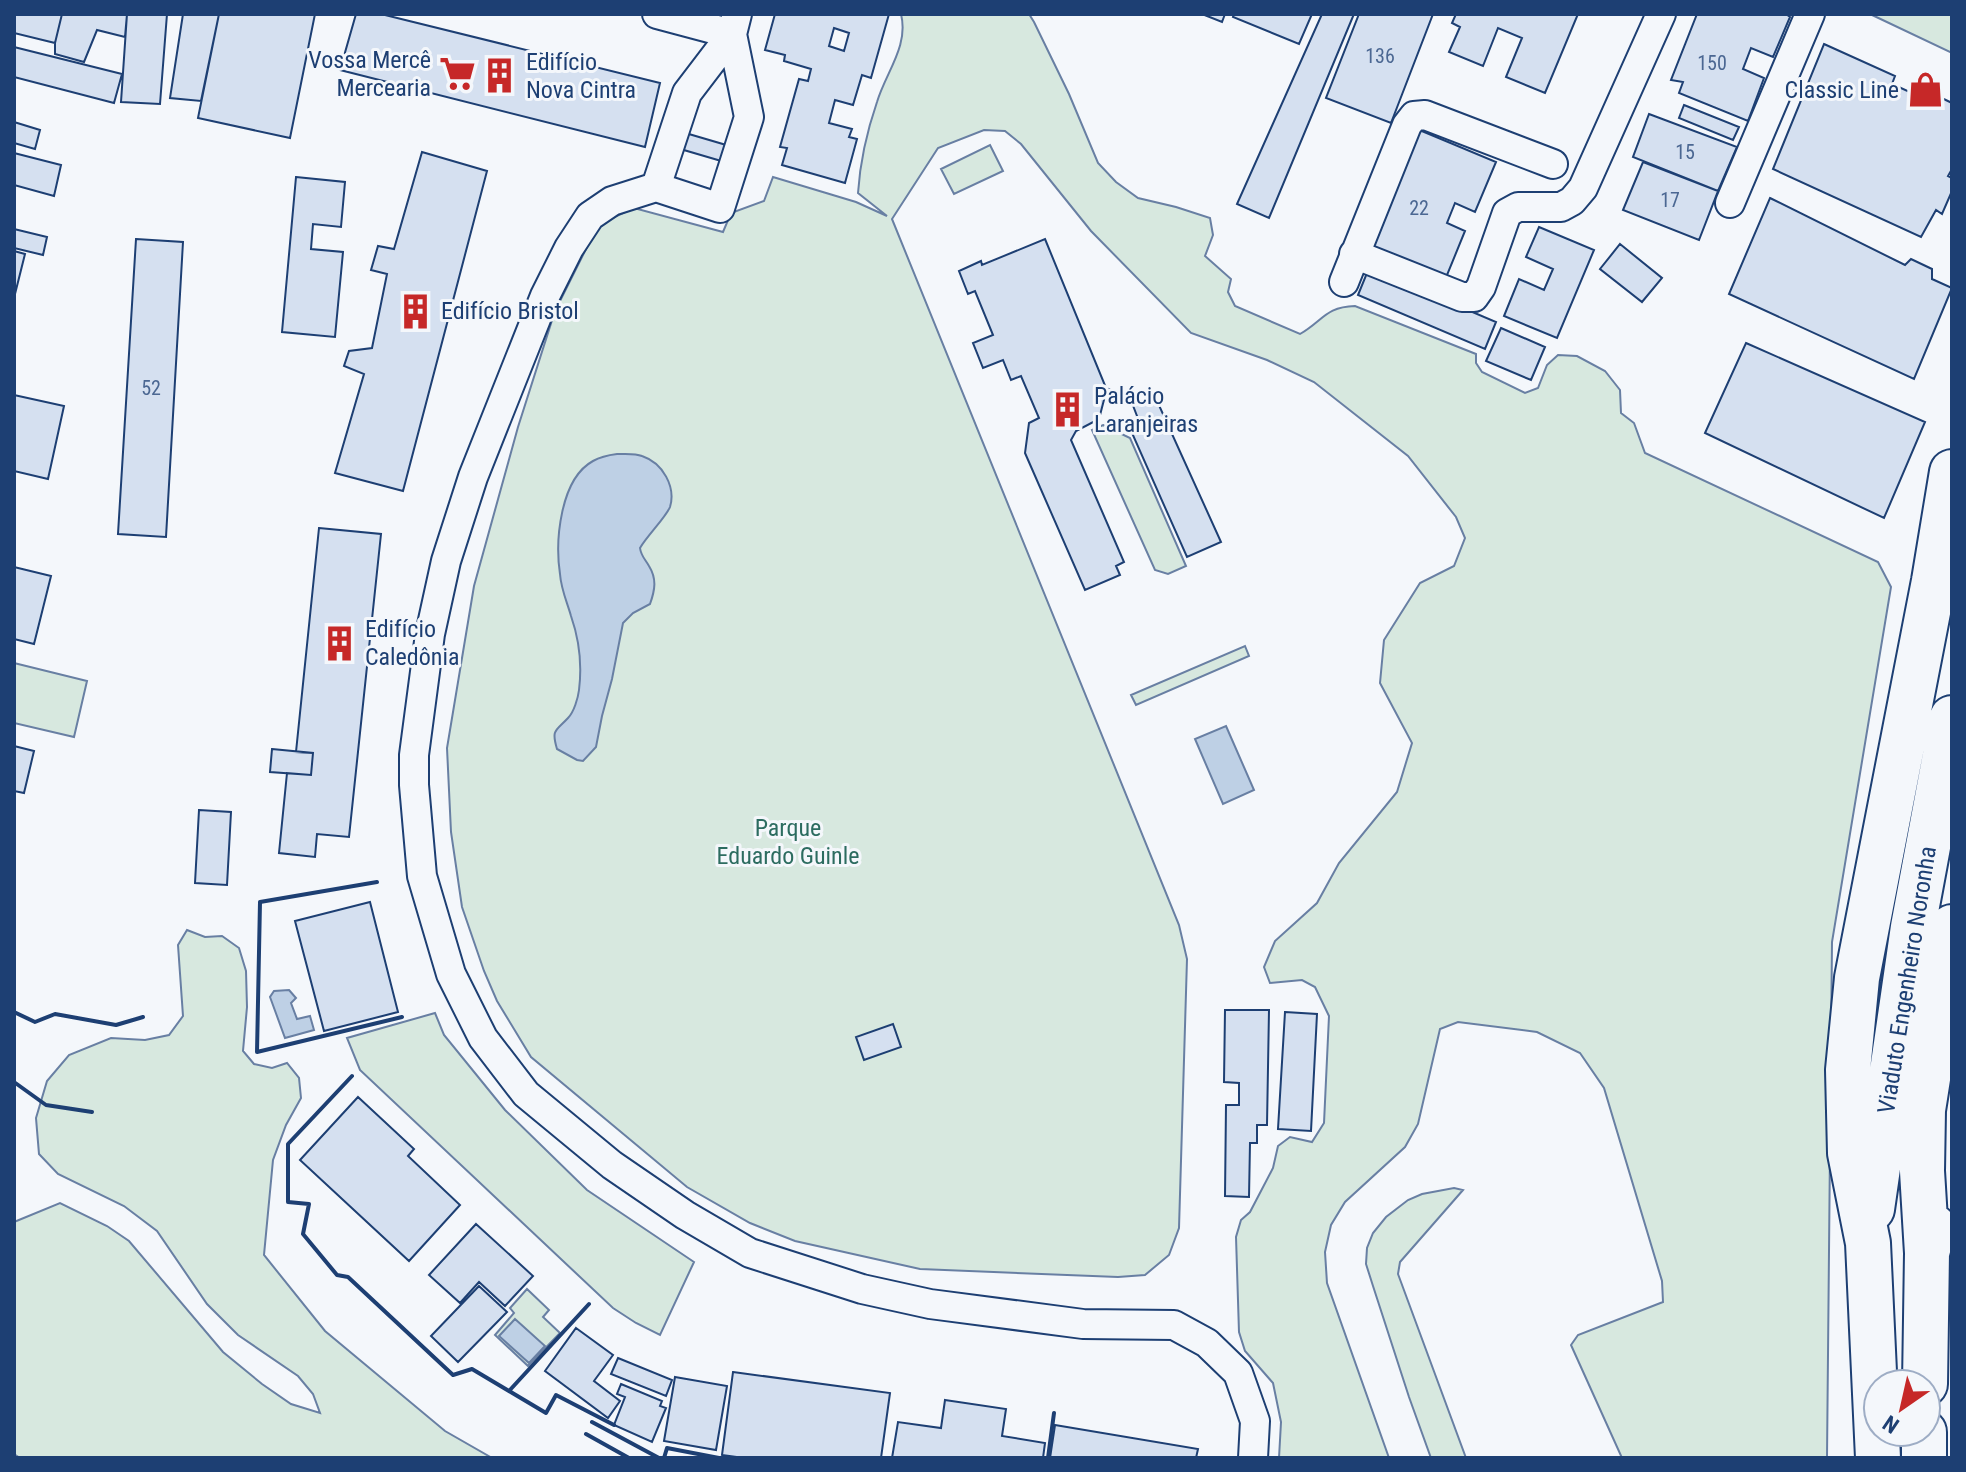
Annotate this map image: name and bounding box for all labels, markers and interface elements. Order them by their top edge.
house number: 136 [1365,44,1395,68]
place label: Vossa Mercê Mercearia [308,46,431,102]
place label: Edifício Nova Cintra [526,48,636,104]
house number: 150 [1697,51,1727,75]
supermarket icon: Vossa Mercê Mercearia [438,55,476,93]
building icon: Edifício Nova Cintra [481,57,519,95]
shop icon: Classic Line [1906,71,1944,109]
place label: Classic Line [1785,76,1899,104]
house number: 15 [1675,140,1695,164]
house number: 17 [1660,188,1680,212]
house number: 22 [1409,196,1429,220]
building icon: Edifício Bristol [396,292,434,330]
place label: Edifício Bristol [441,297,579,325]
house number: 52 [141,376,161,400]
place label: Palácio Laranjeiras [1094,382,1198,438]
building icon: Palácio Laranjeiras [1049,391,1087,429]
place label: Edifício Caledônia [365,615,459,671]
building icon: Edifício Caledônia [320,624,358,662]
park label: Parque Eduardo Guinle [717,814,859,870]
street label: Viaduto Engenheiro Noronha [1872,844,1942,1116]
north arrow [1862,1368,1942,1448]
text: N [1879,1410,1904,1438]

